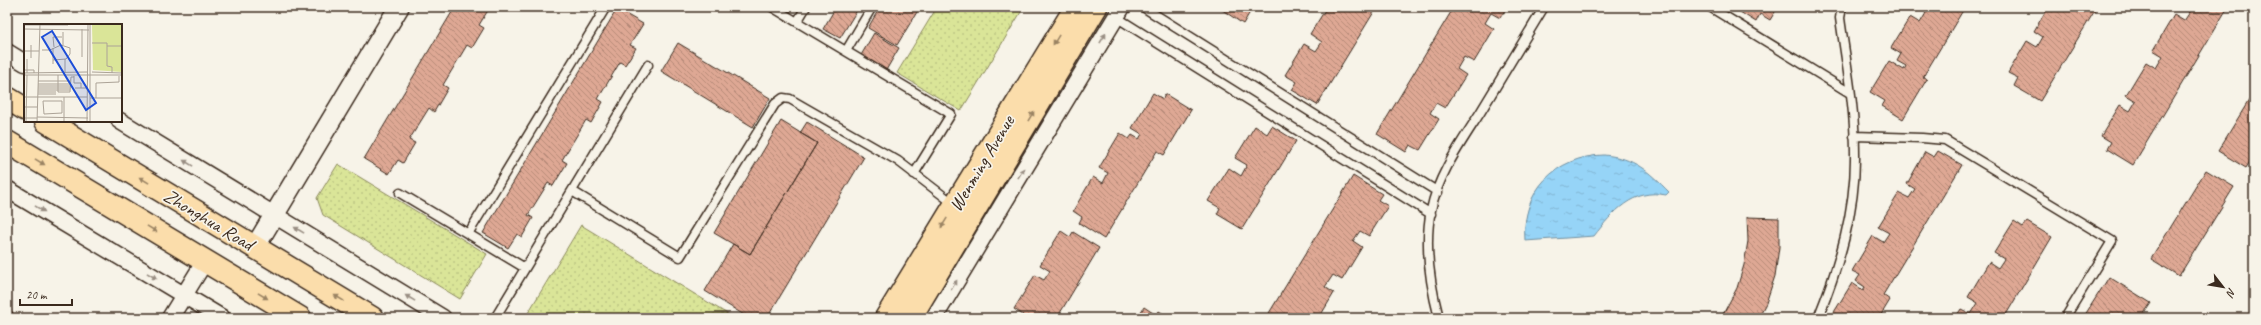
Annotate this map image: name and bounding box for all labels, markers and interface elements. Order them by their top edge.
inset map [24,24,122,122]
one-way arrow [1099,33,1107,43]
one-way arrow [1052,34,1059,46]
street label: Wenming Avenue [944,110,1021,216]
one-way arrow [1027,110,1034,122]
one-way arrow [34,158,46,165]
one-way arrow [182,159,194,166]
one-way arrow [1018,167,1025,179]
one-way arrow [139,176,149,184]
street label: Zhonghua Road [159,184,261,258]
one-way arrow [34,206,46,213]
one-way arrow [940,218,948,228]
one-way arrow [147,225,157,233]
one-way arrow [294,226,304,234]
north arrow [2203,267,2243,307]
one-way arrow [146,273,158,280]
one-way arrow [950,279,957,291]
scale bar [20,281,72,307]
text: N [2223,286,2239,301]
text: 20 m [26,287,48,303]
one-way arrow [258,292,268,300]
one-way arrow [333,294,345,301]
one-way arrow [404,294,416,301]

